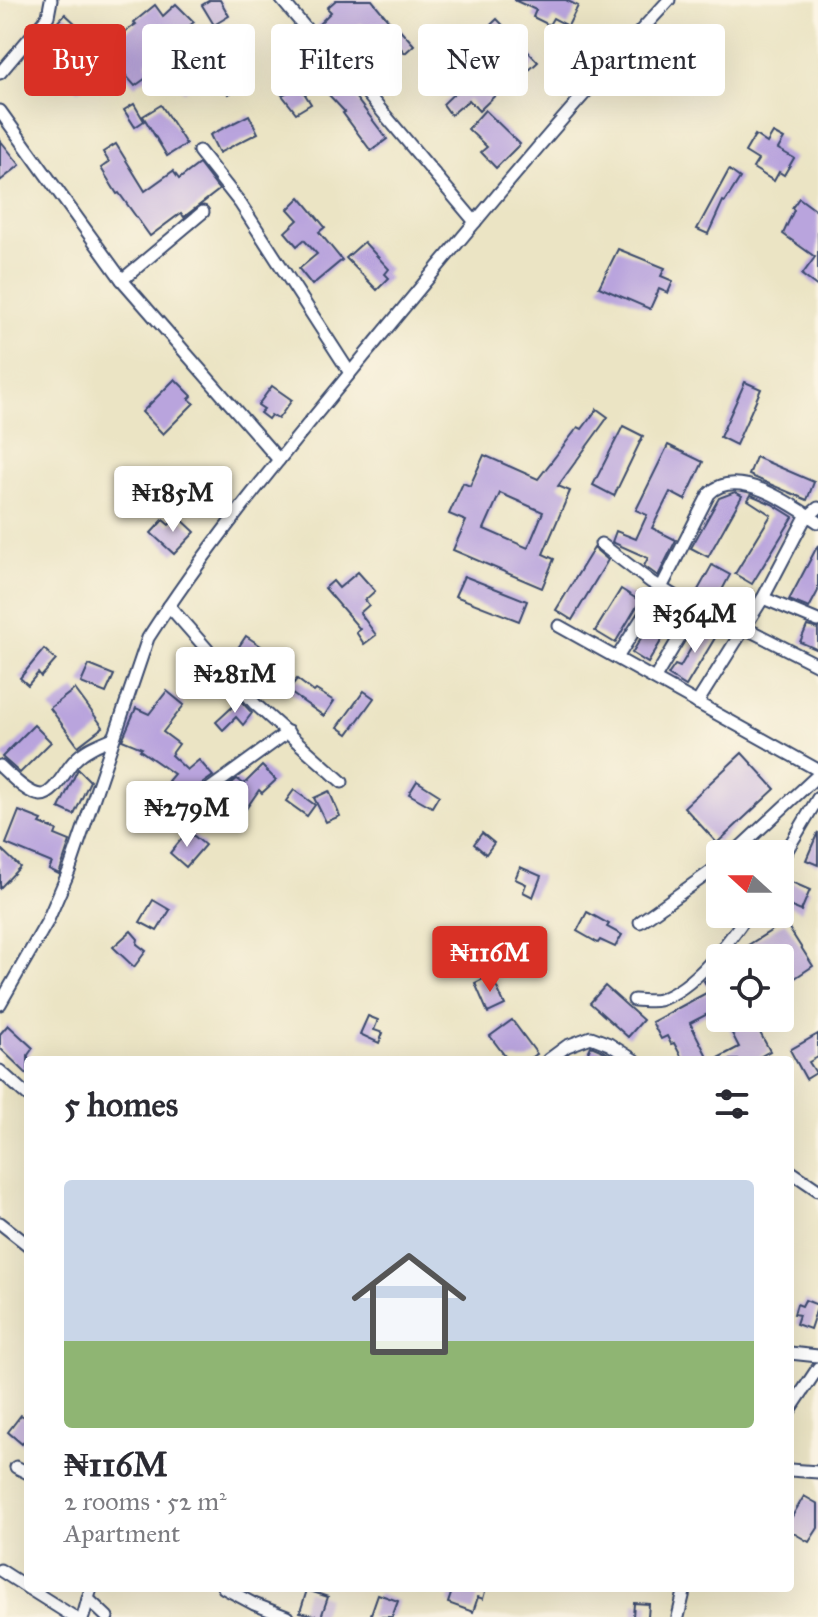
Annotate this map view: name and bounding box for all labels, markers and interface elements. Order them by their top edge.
chip: Buy [24,24,126,96]
chip: Rent [142,24,255,96]
chip: Filters [271,24,402,96]
chip: New [418,24,528,96]
chip: Apartment [544,24,725,96]
pin: ₦185M [117,466,229,534]
text: ₦185M [132,476,214,508]
pin: ₦364M [639,587,751,655]
text: ₦364M [653,597,737,629]
pin: ₦281M [179,647,291,715]
text: ₦281M [194,657,276,689]
pin: ₦279M [131,781,243,849]
text: ₦279M [144,791,230,823]
north arrow [706,840,794,928]
map controls [706,840,794,1032]
pin: ₦116M [434,926,546,994]
text: ₦116M [450,936,530,968]
button: locate [706,944,794,1032]
icon: filters [710,1082,754,1126]
text: 5 homes [64,1084,178,1125]
icon: home [337,1232,481,1376]
text: ₦116M [64,1444,168,1485]
text: 2 rooms · 52 m² [64,1485,227,1517]
text: Apartment [64,1517,180,1549]

